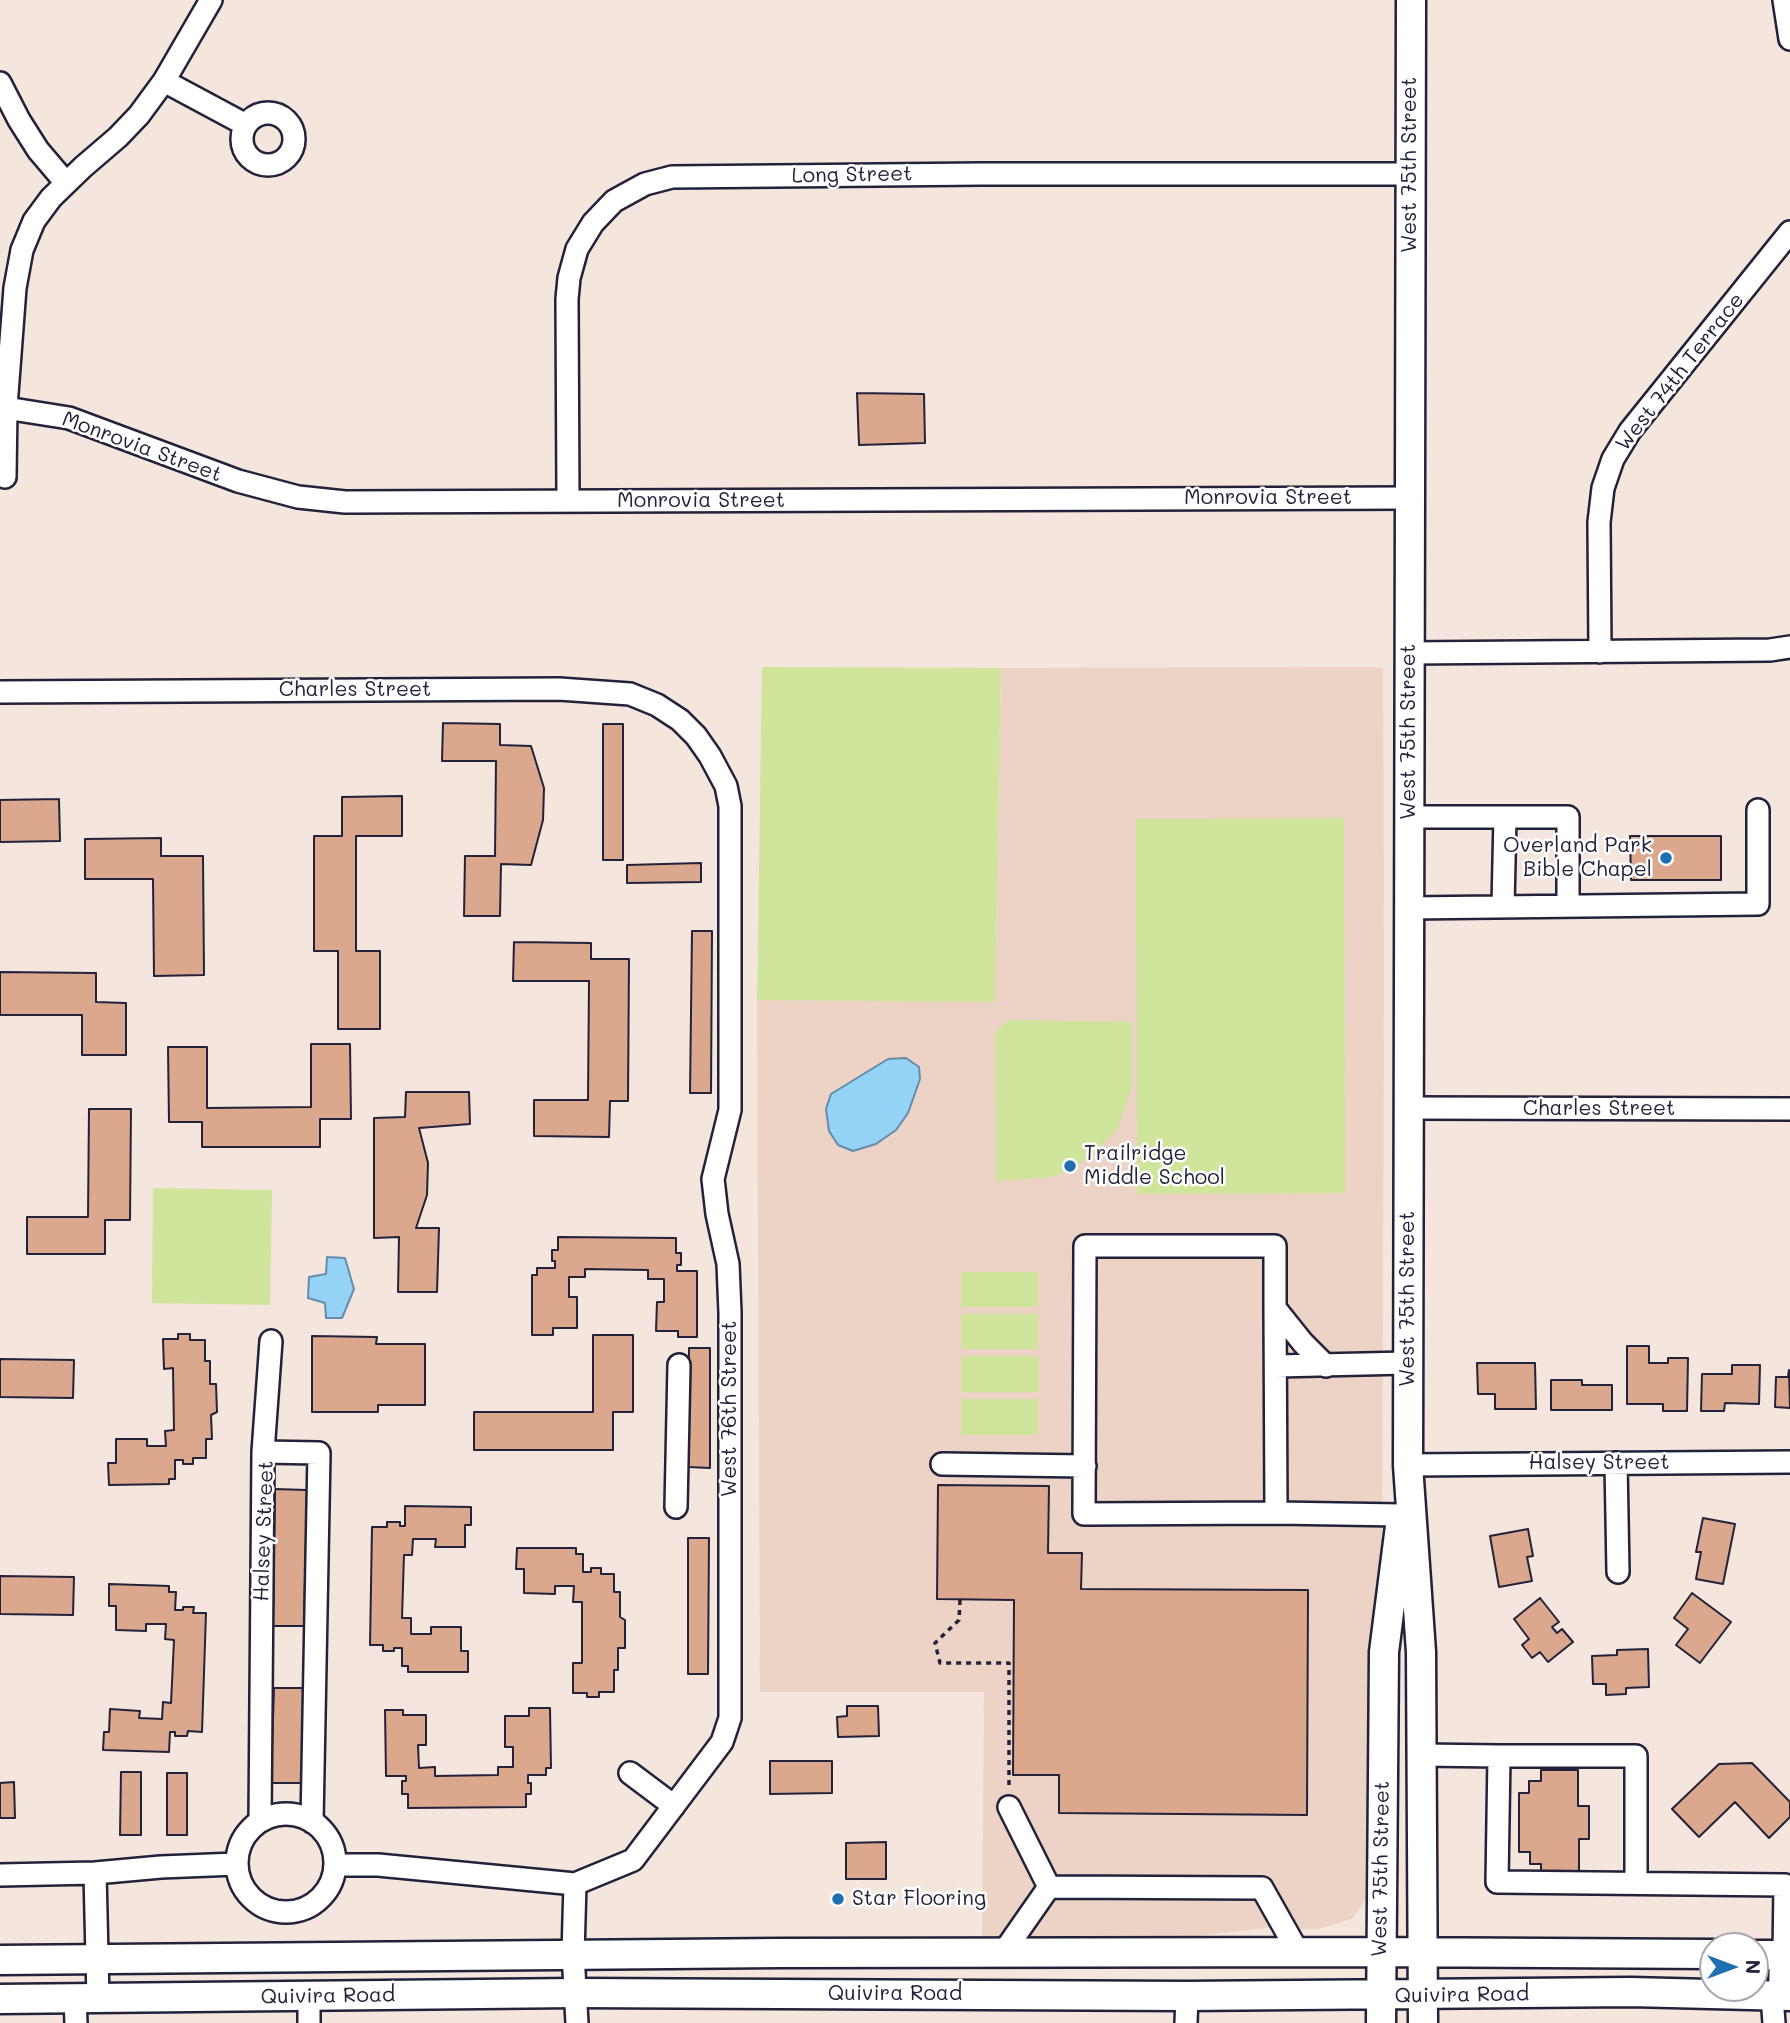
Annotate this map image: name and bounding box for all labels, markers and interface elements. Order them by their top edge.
street label: West 75th Street [1397,77,1423,253]
street label: Long Street [791,161,913,189]
street label: West 74th Terrace [1610,288,1750,456]
street label: Monrovia Street [59,406,225,488]
street label: Monrovia Street [1184,485,1352,511]
street label: Monrovia Street [617,488,785,514]
street label: West 75th Street [1396,644,1422,820]
street label: Charles Street [279,677,431,703]
place label: Overland Park Bible Chapel [1503,833,1652,883]
marker: Overland Park Bible Chapel [1658,850,1674,866]
street label: Charles Street [1523,1096,1675,1122]
place label: Trailridge Middle School [1084,1141,1225,1191]
marker: Trailridge Middle School [1062,1158,1078,1174]
street label: West 75th Street [1395,1211,1421,1387]
street label: West 76th Street [717,1321,743,1497]
street label: Halsey Street [1528,1450,1670,1476]
street label: Halsey Street [249,1460,279,1602]
street label: West 75th Street [1367,1781,1395,1957]
place label: Star Flooring [852,1886,986,1912]
marker: Star Flooring [830,1891,846,1907]
north arrow [1699,1932,1769,2002]
text: N [1741,1960,1766,1974]
street label: Quivira Road [828,1981,962,2007]
street label: Quivira Road [1395,1981,1529,2009]
street label: Quivira Road [261,1982,395,2010]

